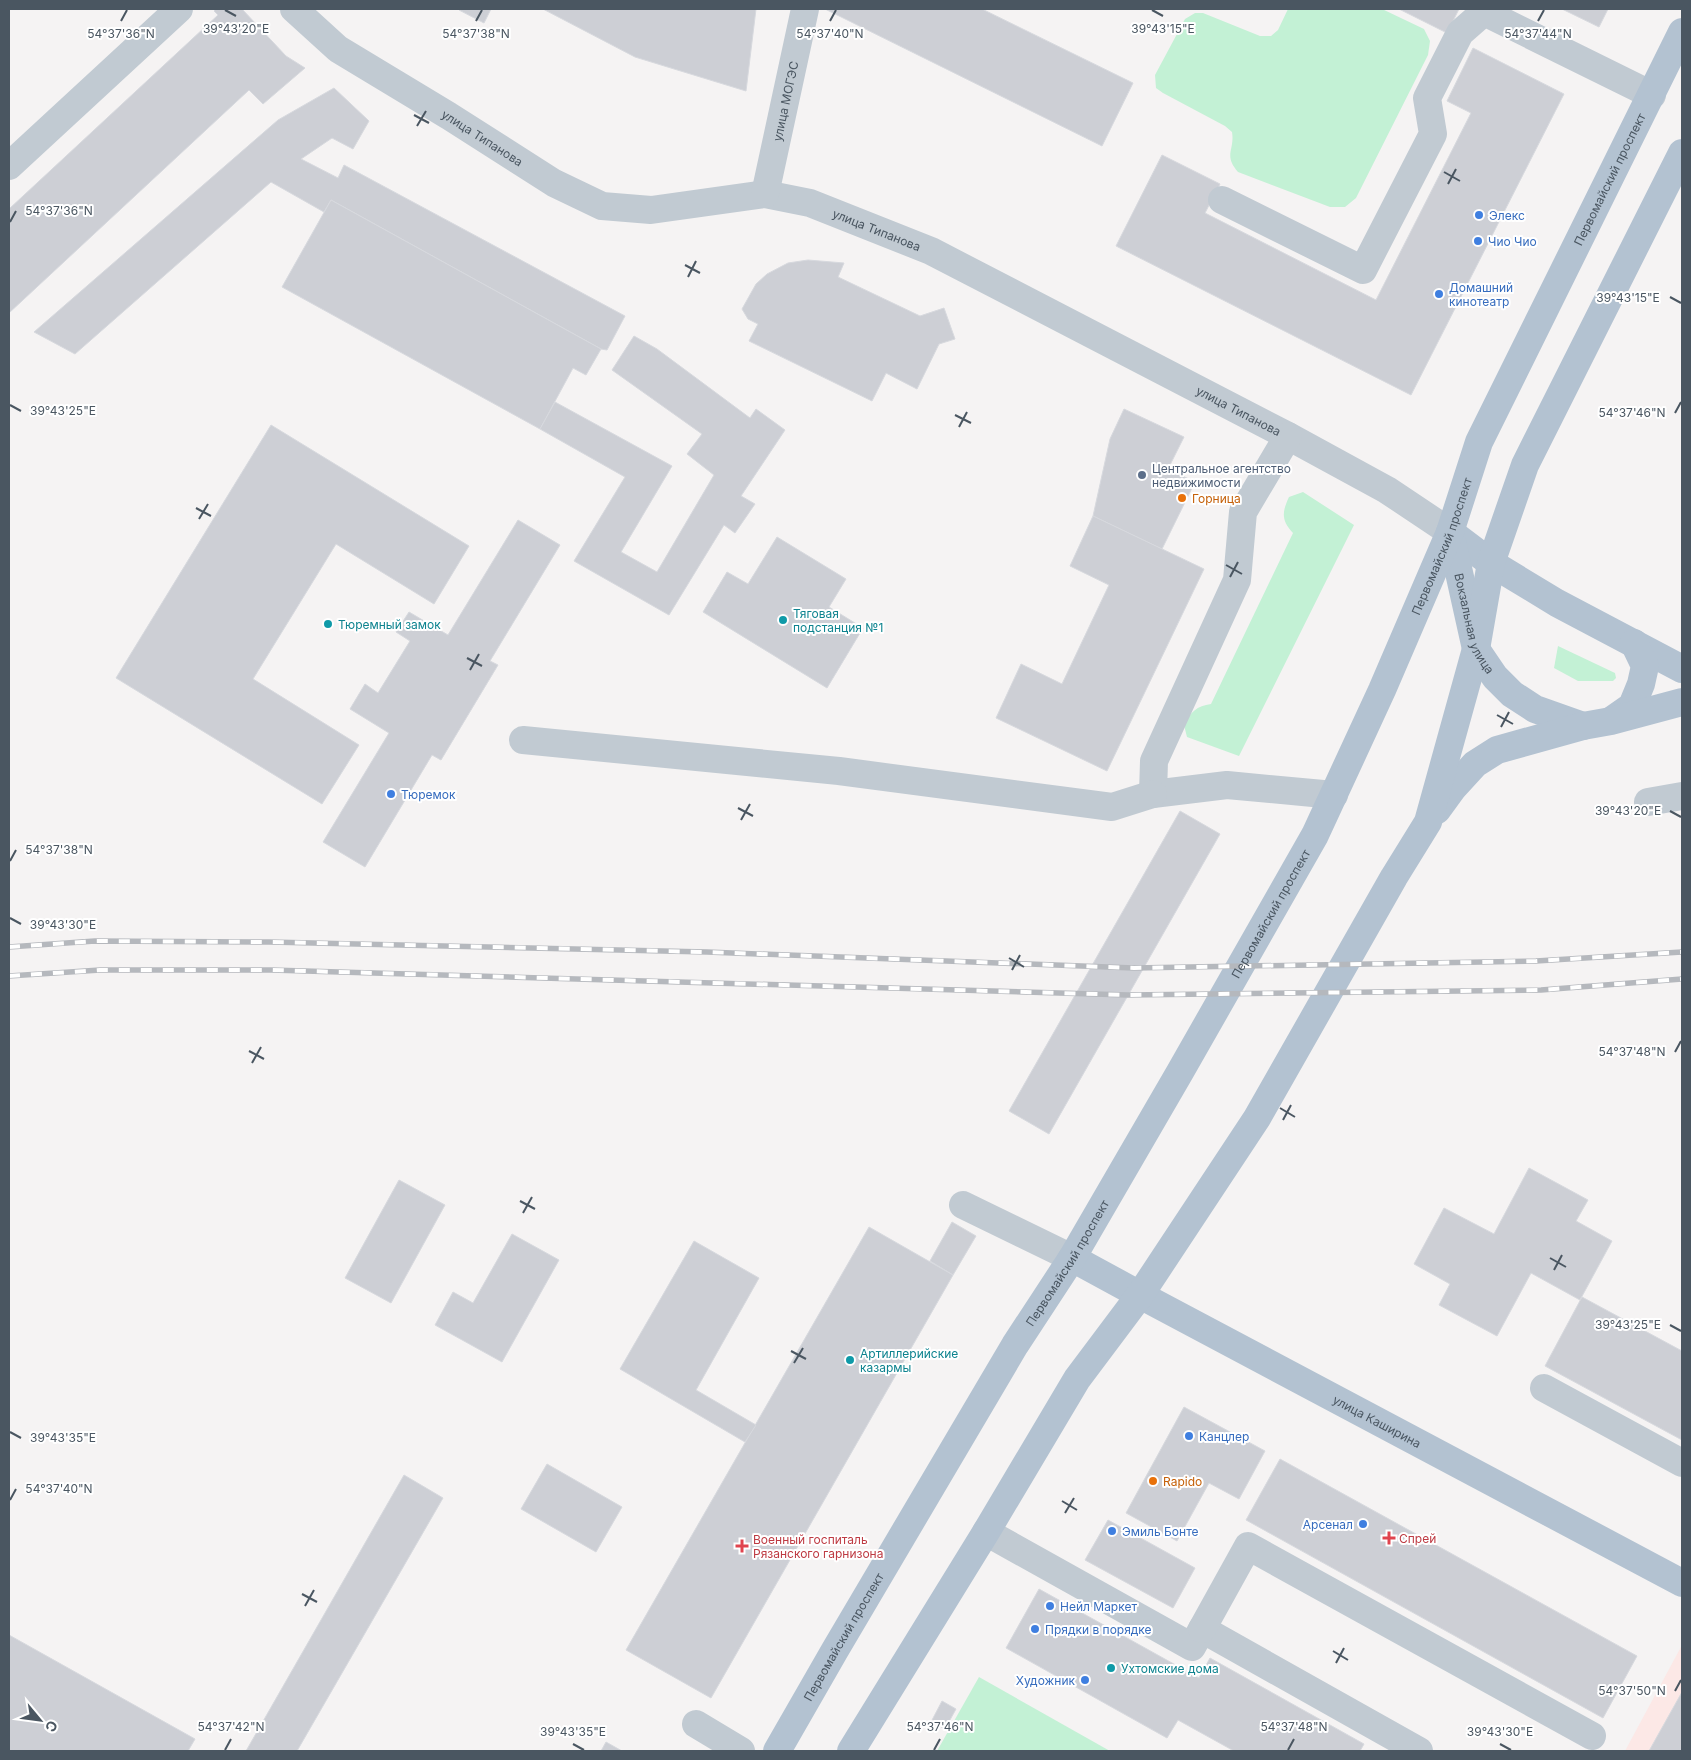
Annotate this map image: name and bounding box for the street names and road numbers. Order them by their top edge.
street label: улица МОГЭС [769,59,801,143]
street label: улица Типанова [439,106,526,169]
street label: Первомайский проспект [1570,110,1648,248]
street label: улица Типанова [831,205,923,254]
street label: улица Типанова [1194,382,1284,439]
street label: Первомайский проспект [1408,475,1475,617]
street label: Вокзальная улица [1452,572,1498,676]
street label: Первомайский проспект [1228,846,1313,981]
street label: Первомайский проспект [1022,1196,1112,1329]
street label: улица Каширина [1331,1391,1424,1451]
street label: Первомайский проспект [800,1570,887,1704]

